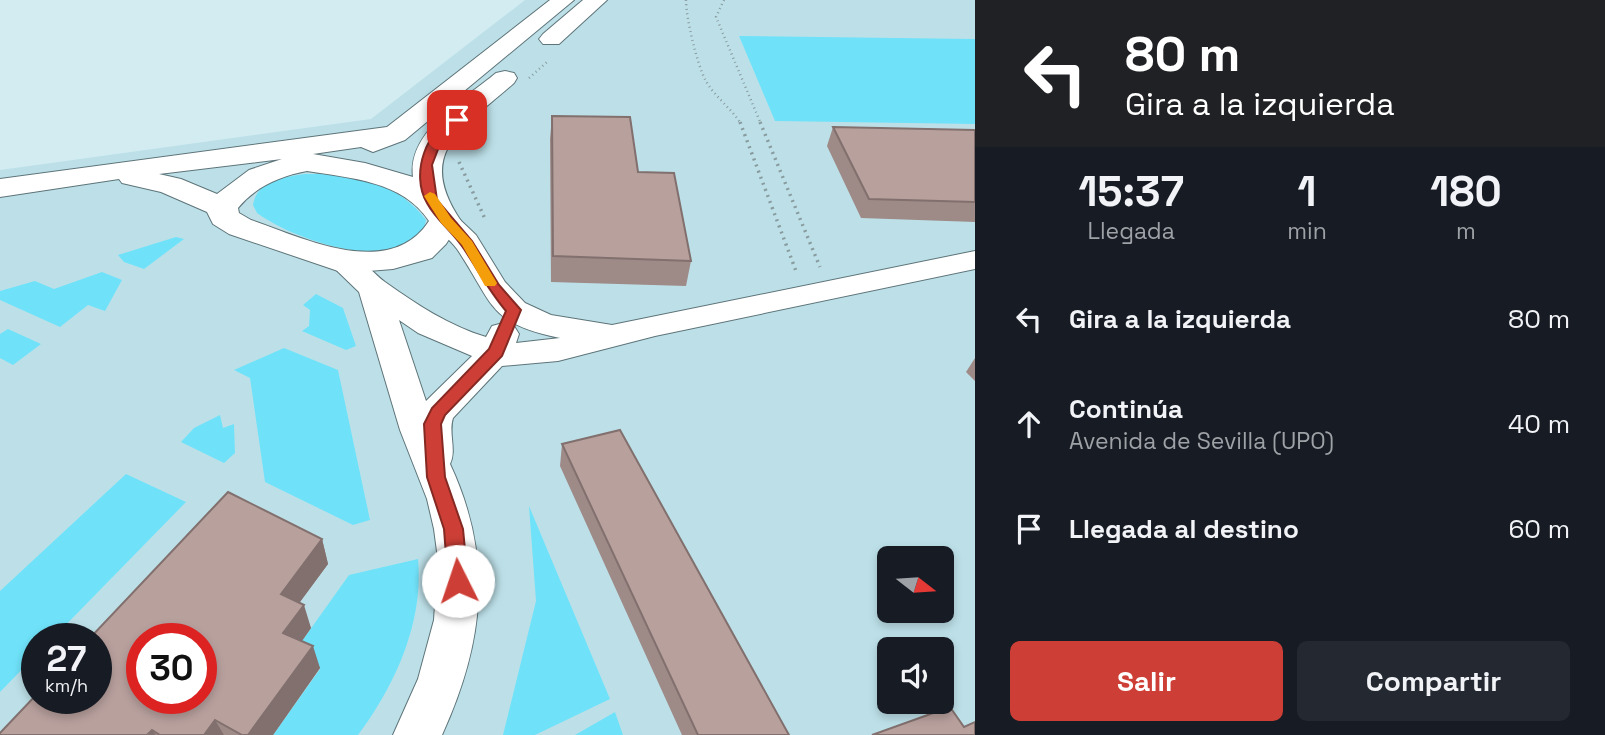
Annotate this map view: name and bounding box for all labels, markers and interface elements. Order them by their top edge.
text: 80 m [1125,23,1240,85]
icon: left [1010,28,1101,119]
text: Gira a la izquierda [1125,84,1395,124]
pin [427,90,487,150]
icon: arrive [438,101,476,139]
text: 15:37 [1078,165,1184,218]
text: 1 [1298,165,1317,218]
text: 180 [1430,165,1502,218]
text: Llegada [1087,216,1175,246]
text: min [1287,216,1327,246]
text: m [1456,216,1476,246]
icon: left [1010,300,1048,338]
text: Gira a la izquierda [1069,302,1291,336]
text: 80 m [1508,302,1570,336]
text: Continúa [1069,392,1183,426]
icon: ahead [1010,405,1048,443]
text: 40 m [1508,407,1570,441]
text: Avenida de Sevilla (UPO) [1069,426,1334,456]
icon: arrive [1010,510,1048,548]
text: Llegada al destino [1069,512,1299,546]
text: 60 m [1508,512,1570,546]
position arrow [421,544,495,618]
north arrow [877,546,954,623]
map controls [877,546,954,714]
speed limit sign: 30 [126,623,217,714]
text: 27 [47,637,86,681]
button: sound [877,637,954,714]
button: Salir [1010,641,1283,721]
button: Compartir [1297,641,1570,721]
text: km/h [45,674,88,697]

